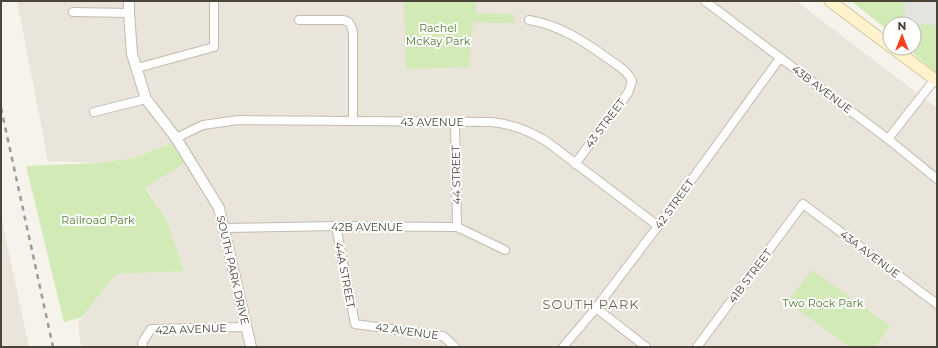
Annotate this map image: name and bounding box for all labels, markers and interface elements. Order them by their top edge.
north arrow [882,16,922,56]
text: N [898,19,906,33]
park label: Rachel McKay Park [406,21,471,48]
street label: 43B AVENUE [789,62,855,116]
street label: 43 STREET [582,95,628,150]
street label: 43 AVENUE [400,115,464,129]
street label: 44 STREET [448,145,464,205]
street label: 42 STREET [651,176,697,232]
park label: Railroad Park [61,213,135,227]
street label: SOUTH PARK DRIVE [214,214,252,326]
street label: 42B AVENUE [331,220,403,234]
street label: 43A AVENUE [837,227,903,281]
street label: 44A STREET [332,241,358,310]
street label: 41B STREET [725,246,775,306]
district label: SOUTH PARK [542,296,640,312]
park label: Two Rock Park [783,296,864,310]
street label: 42 AVENUE [374,320,440,342]
street label: 42A AVENUE [155,321,227,337]

